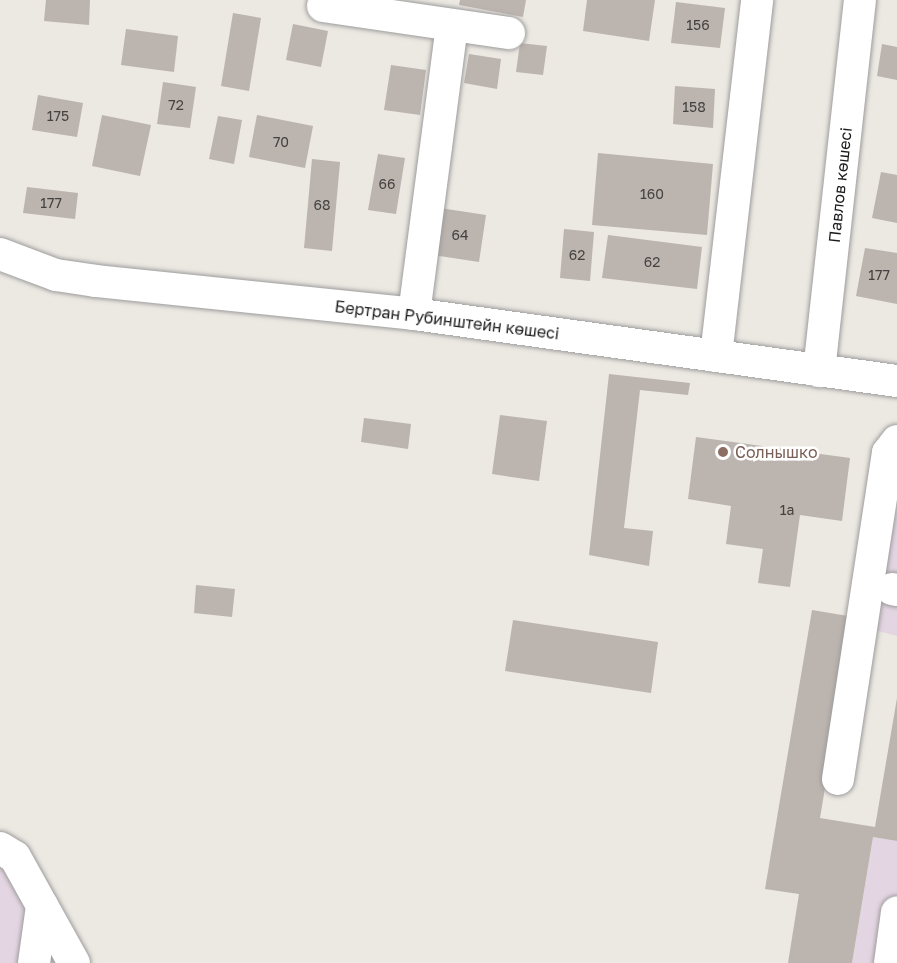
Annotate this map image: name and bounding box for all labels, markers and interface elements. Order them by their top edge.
house number: 156 [686,17,710,33]
house number: 72 [168,97,184,113]
house number: 158 [682,99,706,115]
house number: 175 [47,108,69,124]
street label: Павлов көшесі [824,126,856,244]
house number: 70 [273,134,289,150]
house number: 66 [379,176,395,192]
house number: 160 [640,186,664,202]
house number: 177 [40,195,62,211]
house number: 68 [313,197,331,213]
house number: 64 [451,227,469,243]
house number: 62 [569,247,585,263]
house number: 62 [644,254,660,270]
house number: 177 [868,267,890,283]
street label: Бертран Рубинштейн көшесі [334,297,560,343]
place label: Солнышко [735,442,818,462]
marker: Солнышко [716,445,730,459]
house number: 1а [780,502,794,518]

